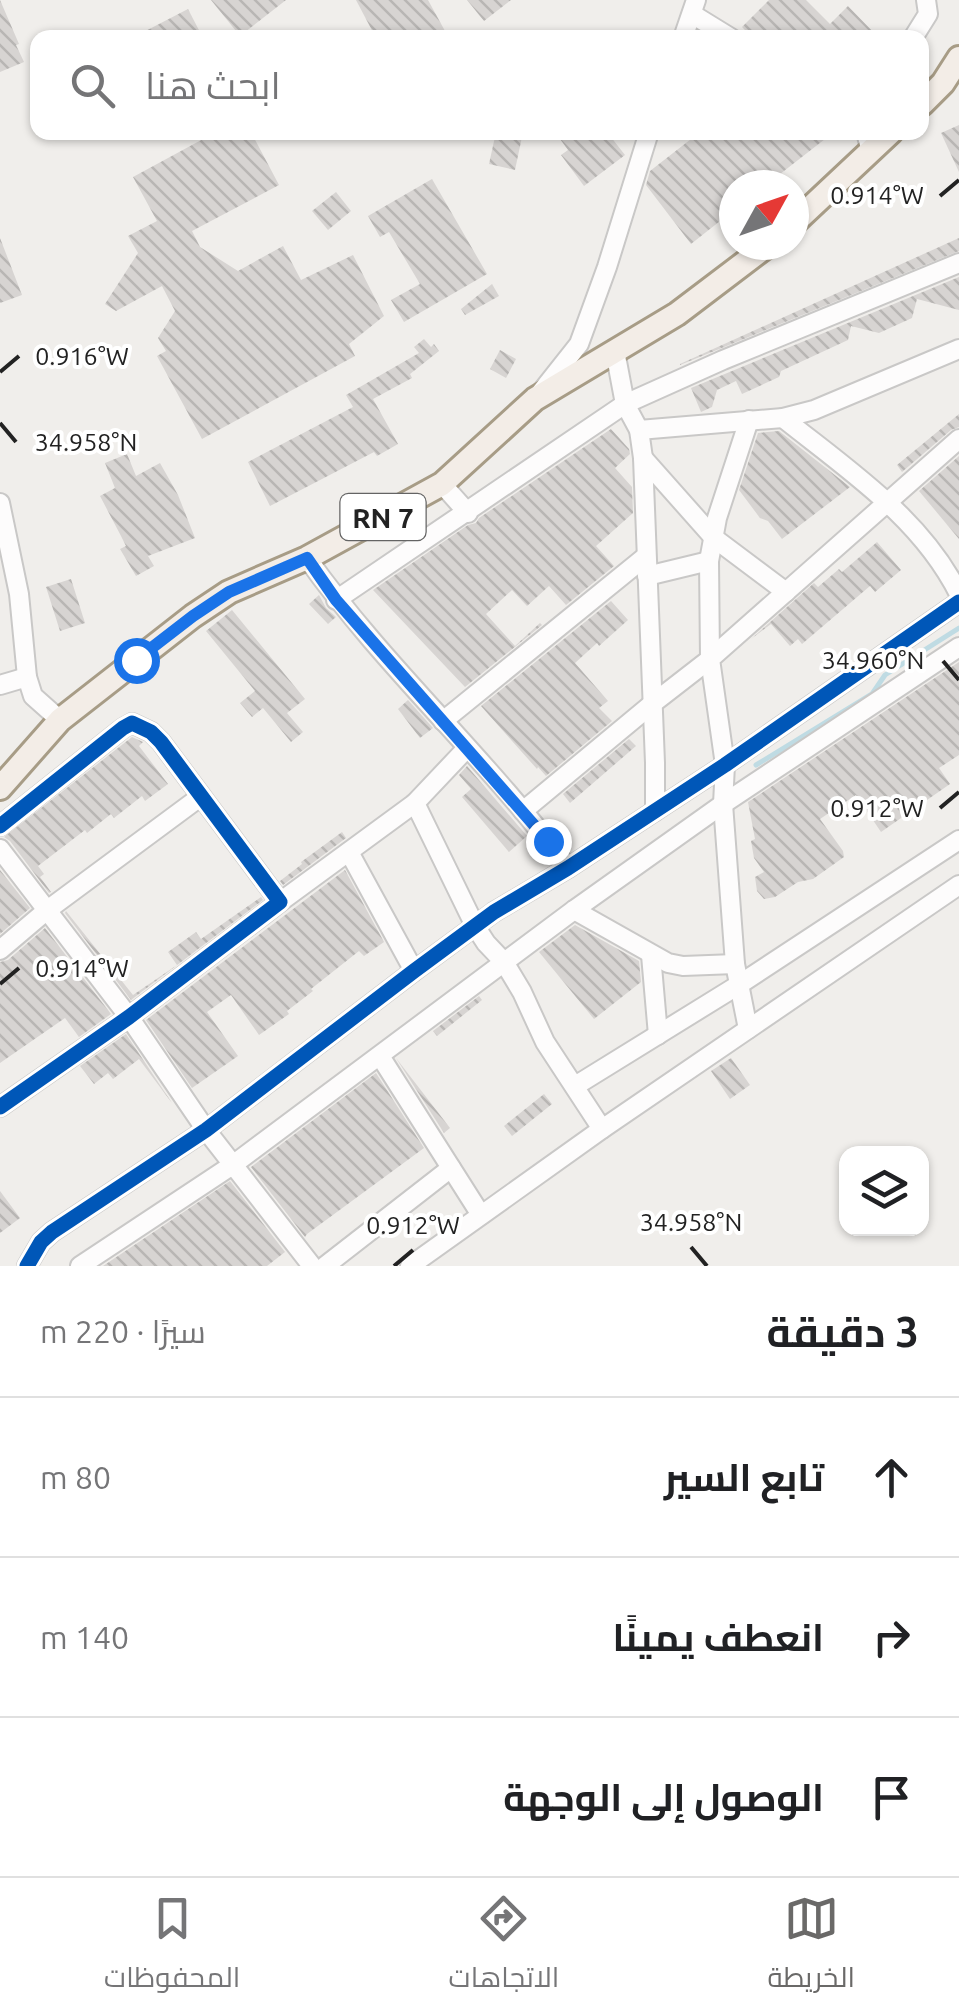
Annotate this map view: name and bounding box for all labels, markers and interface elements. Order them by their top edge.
search box [30,30,929,140]
icon: search [65,58,120,113]
text: ابحث هنا [145,64,281,106]
north arrow [719,170,809,260]
text: 0.914°W [830,181,924,209]
text: 0.916°W [35,342,129,370]
text: 34.958°N [35,428,137,456]
road number: RN 7 [340,494,426,540]
route start [114,638,160,684]
text: 34.960°N [822,646,924,674]
text: 0.912°W [830,794,924,822]
route end [526,819,572,865]
text: 0.914°W [35,954,129,982]
map controls [839,1146,929,1236]
button: layers [839,1146,929,1236]
text: 34.958°N [640,1208,742,1236]
text: 0.912°W [366,1211,460,1239]
text: 3 دقيقة [767,1308,919,1355]
text: سيرًا · 220 m [40,1313,206,1349]
icon: ahead [864,1450,919,1505]
text: تابع السير [664,1456,824,1498]
text: 80 m [40,1459,111,1495]
icon: right [864,1610,919,1665]
text: انعطف يمينًا [612,1616,824,1658]
text: 140 m [40,1619,129,1655]
icon: arrive [864,1770,919,1825]
text: الوصول إلى الوجهة [503,1776,824,1818]
tab: المحفوظات [104,1891,240,2003]
tab: الاتجاهات [449,1891,559,2003]
tab: الخريطة [768,1891,855,2003]

